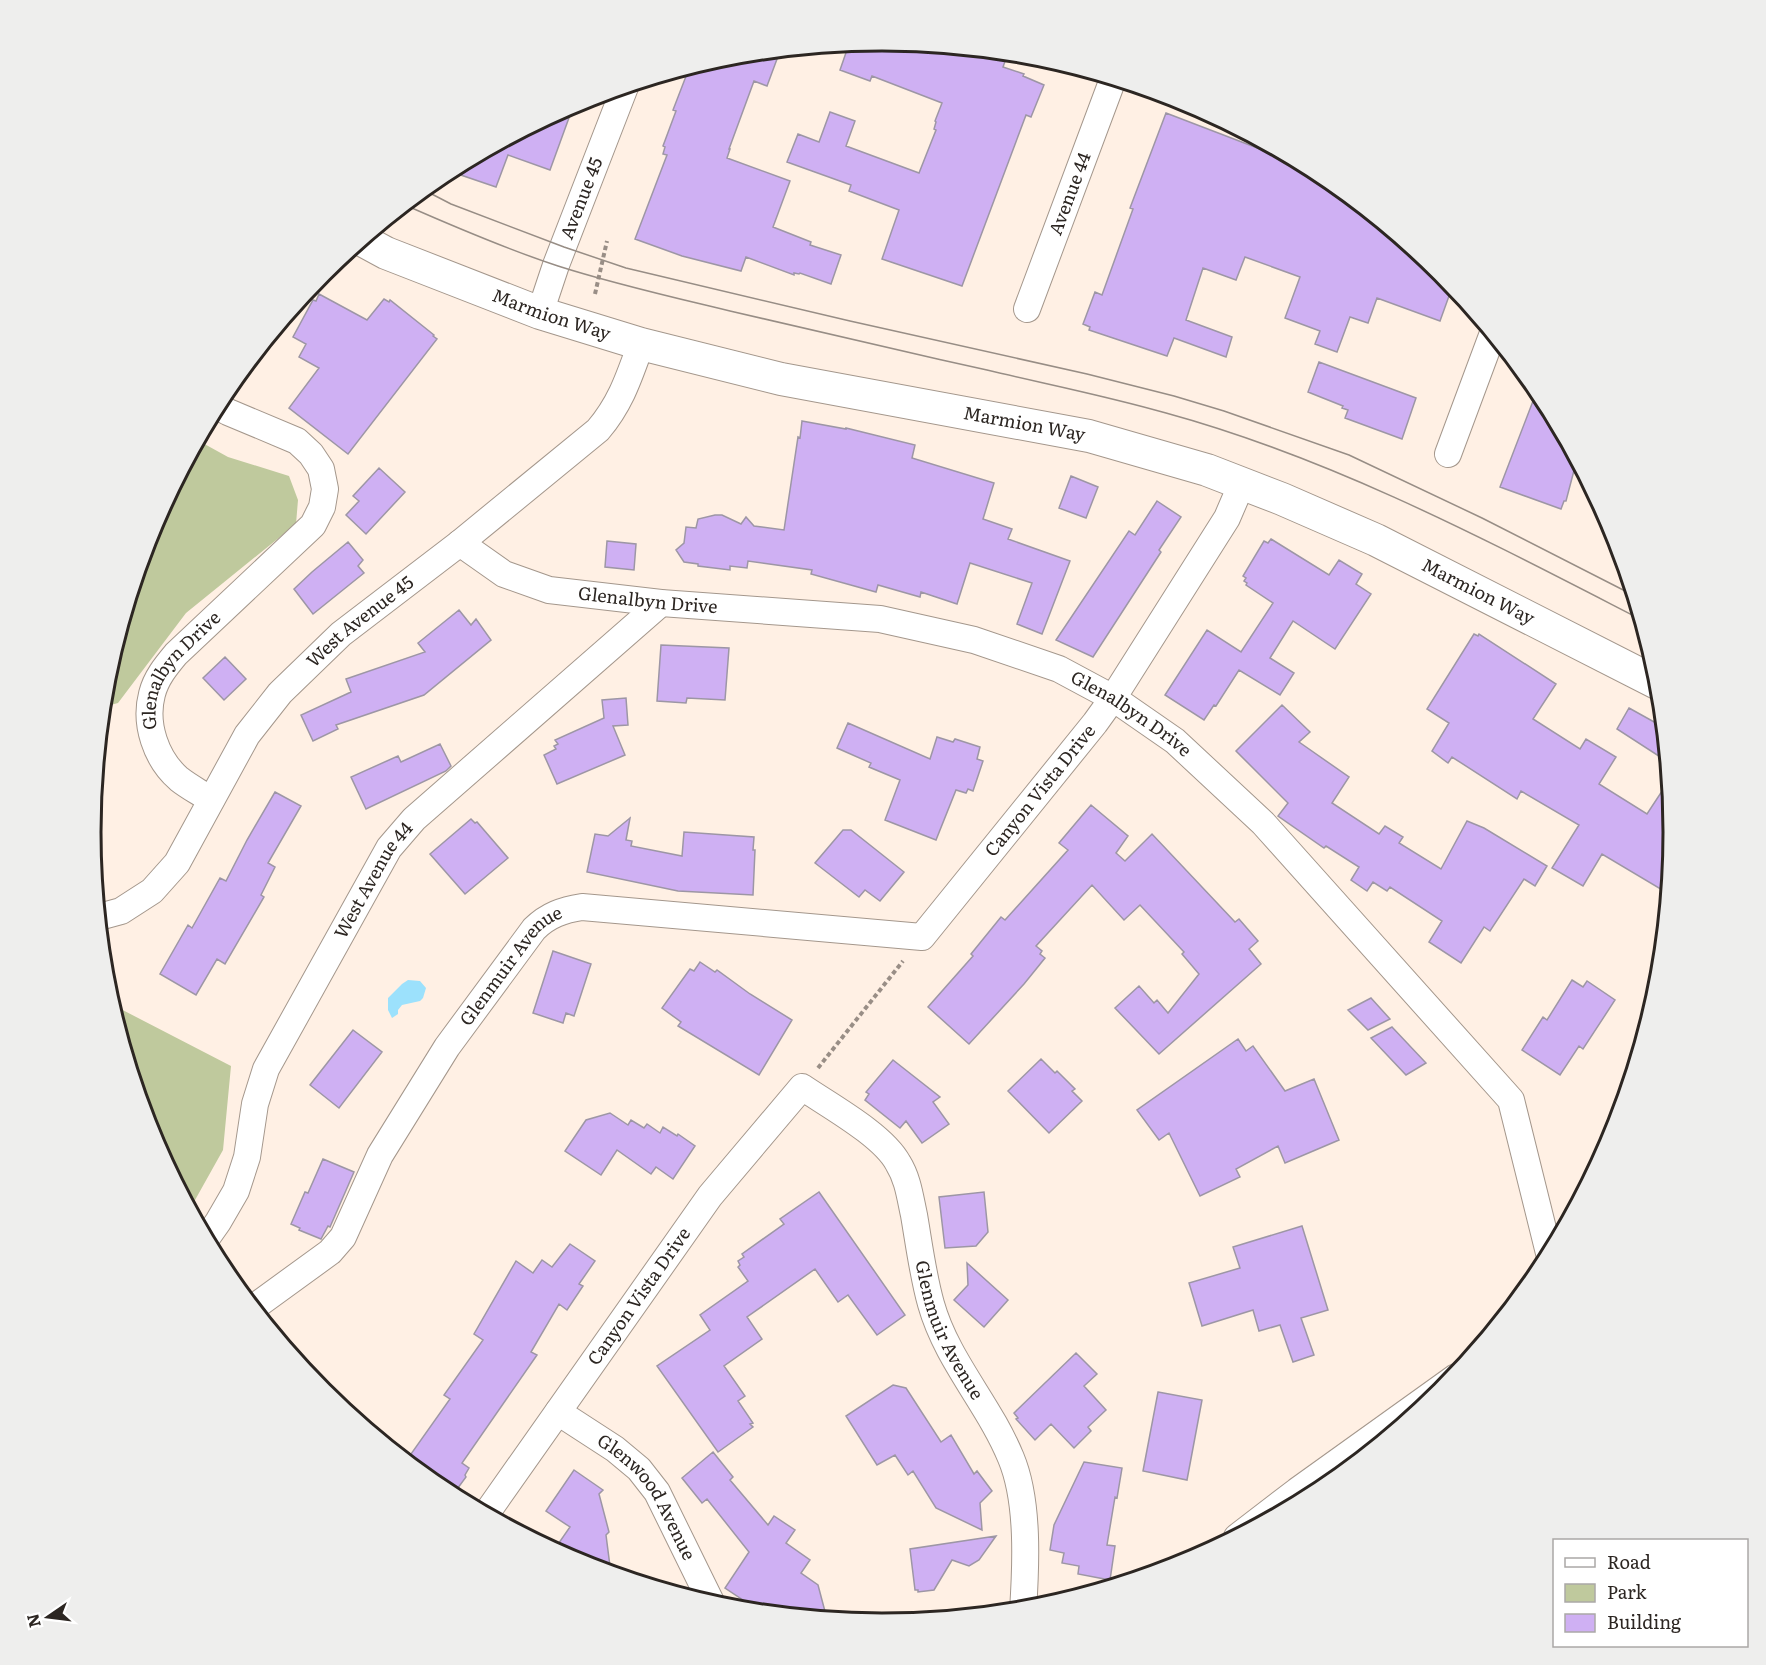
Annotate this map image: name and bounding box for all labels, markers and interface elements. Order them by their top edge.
street label: Avenue 44 [1041,148,1097,239]
street label: Avenue 45 [552,153,609,243]
street label: Marmion Way [489,281,615,346]
street label: Marmion Way [961,398,1088,447]
street label: Marmion Way [1418,551,1540,631]
street label: West Avenue 45 [299,568,419,673]
street label: Glenalbyn Drive [577,578,719,619]
street label: Glenalbyn Drive [134,604,226,731]
street label: Glenalbyn Drive [1066,663,1199,762]
street label: Canyon Vista Drive [977,718,1101,862]
street label: West Avenue 44 [326,815,418,943]
street label: Glenmuir Avenue [452,898,566,1031]
street label: Canyon Vista Drive [580,1221,696,1370]
street label: Glenmuir Avenue [910,1258,991,1404]
street label: Glenwood Avenue [593,1426,703,1564]
legend [1553,1539,1748,1647]
text: Road [1607,1548,1651,1575]
text: Park [1607,1578,1648,1605]
north arrow [18,1587,78,1647]
text: Building [1607,1608,1682,1635]
text: N [19,1611,46,1630]

